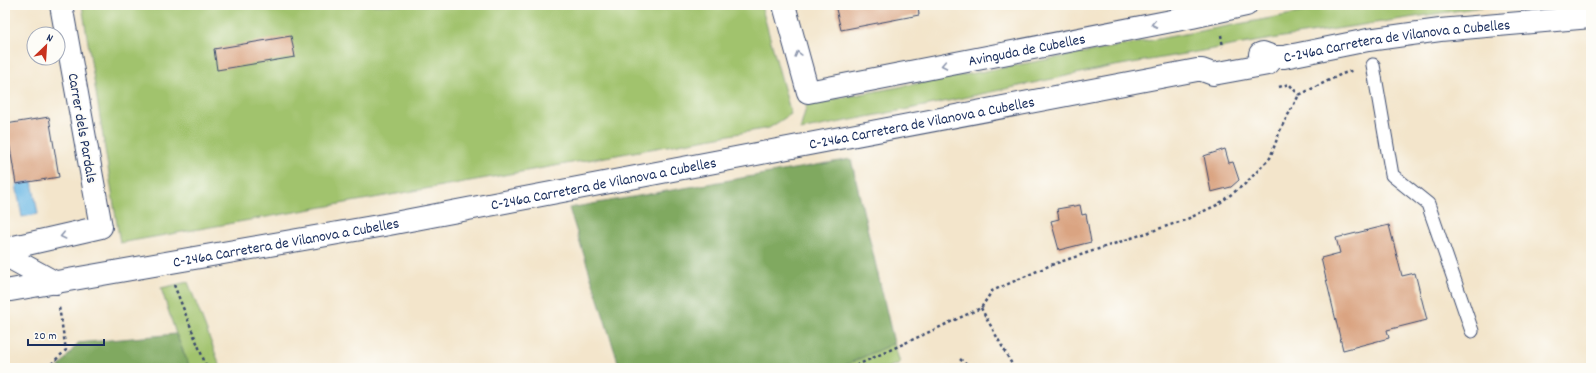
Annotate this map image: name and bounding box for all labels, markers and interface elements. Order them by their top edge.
street label: C-246a Carretera de Vilanova a Cubelles [1282,15,1511,70]
one-way arrow [1151,20,1157,28]
north arrow [26,26,66,66]
street label: Avinguda de Cubelles [967,29,1087,73]
text: N [44,30,56,47]
one-way arrow [794,51,802,58]
one-way arrow [941,61,947,69]
street label: Carrer dels Pardals [61,72,102,185]
street label: C-246a Carretera de Vilanova a Cubelles [807,92,1037,157]
street label: C-246a Carretera de Vilanova a Cubelles [489,153,718,217]
street label: C-246a Carretera de Vilanova a Cubelles [171,213,401,275]
one-way arrow [60,231,66,239]
scale bar [28,321,104,347]
text: 20 m [34,328,57,345]

